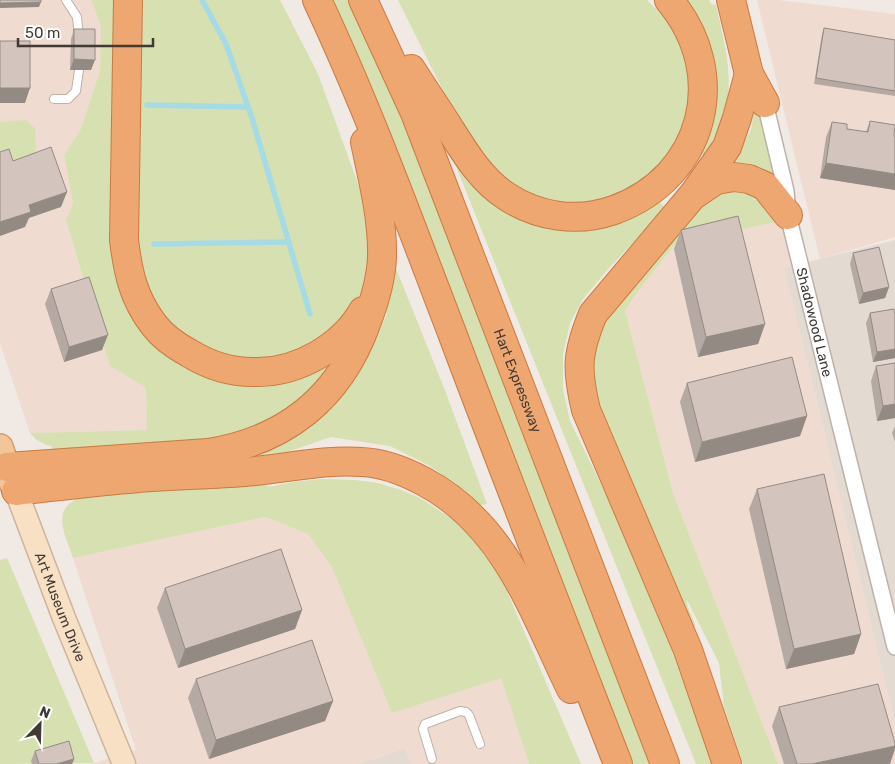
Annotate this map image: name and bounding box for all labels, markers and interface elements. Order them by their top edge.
scale bar [18,15,152,47]
text: 50 m [25,24,60,42]
street label: Shadowood Lane [792,266,836,379]
street label: Hart Expressway [490,326,545,435]
street label: Art Museum Drive [31,550,89,664]
north arrow [15,699,65,749]
text: N [37,703,53,722]

